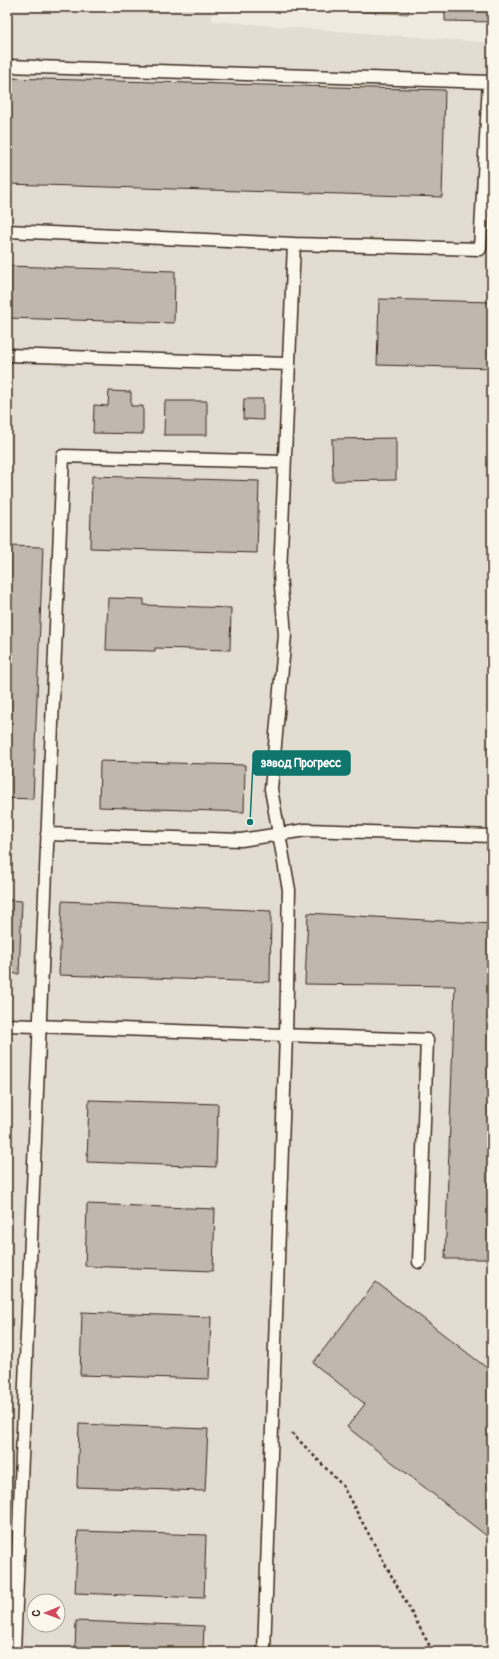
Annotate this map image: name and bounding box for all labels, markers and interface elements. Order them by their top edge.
callout: завод Прогресс [253,751,350,775]
text: завод Прогресс [261,756,341,771]
north arrow [26,1593,66,1633]
text: С [30,1609,43,1617]

